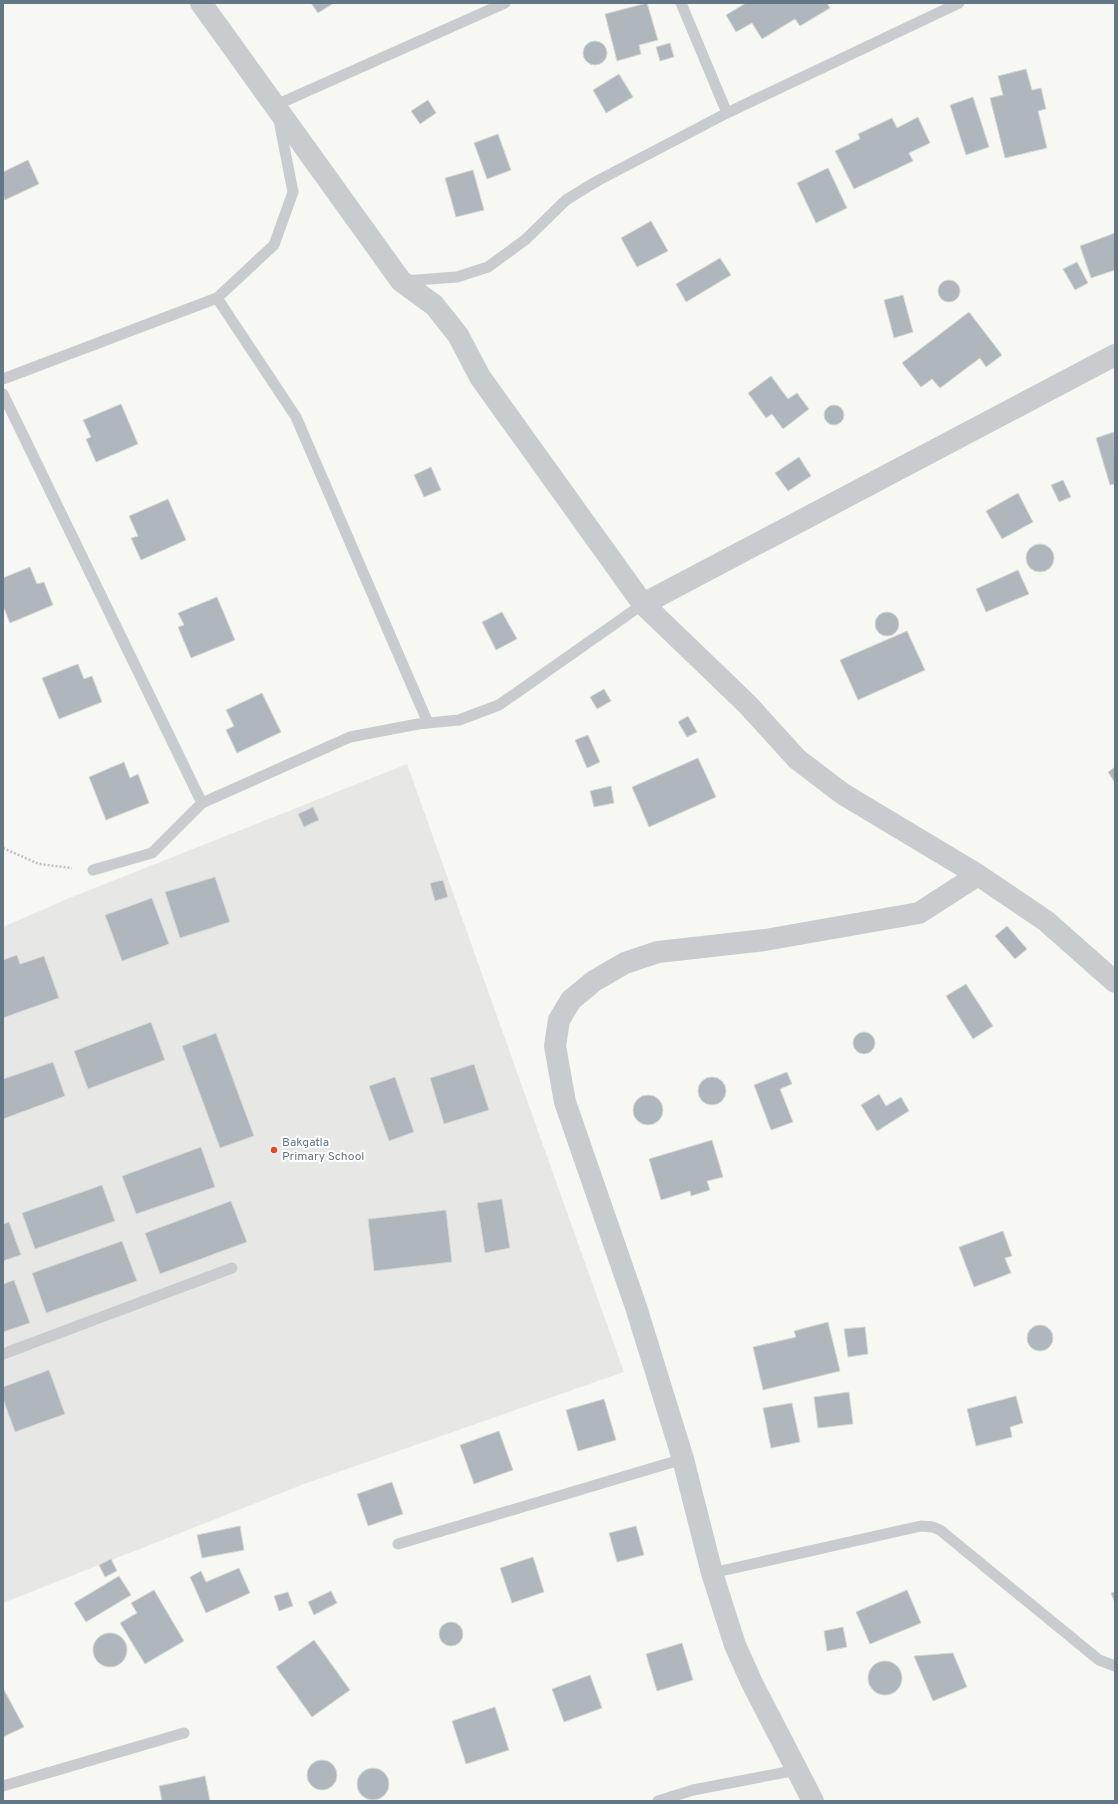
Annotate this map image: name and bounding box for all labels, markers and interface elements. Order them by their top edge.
place label: Bakgatla Primary School [282,1135,365,1165]
marker: Bakgatla Primary School [269,1145,279,1155]

